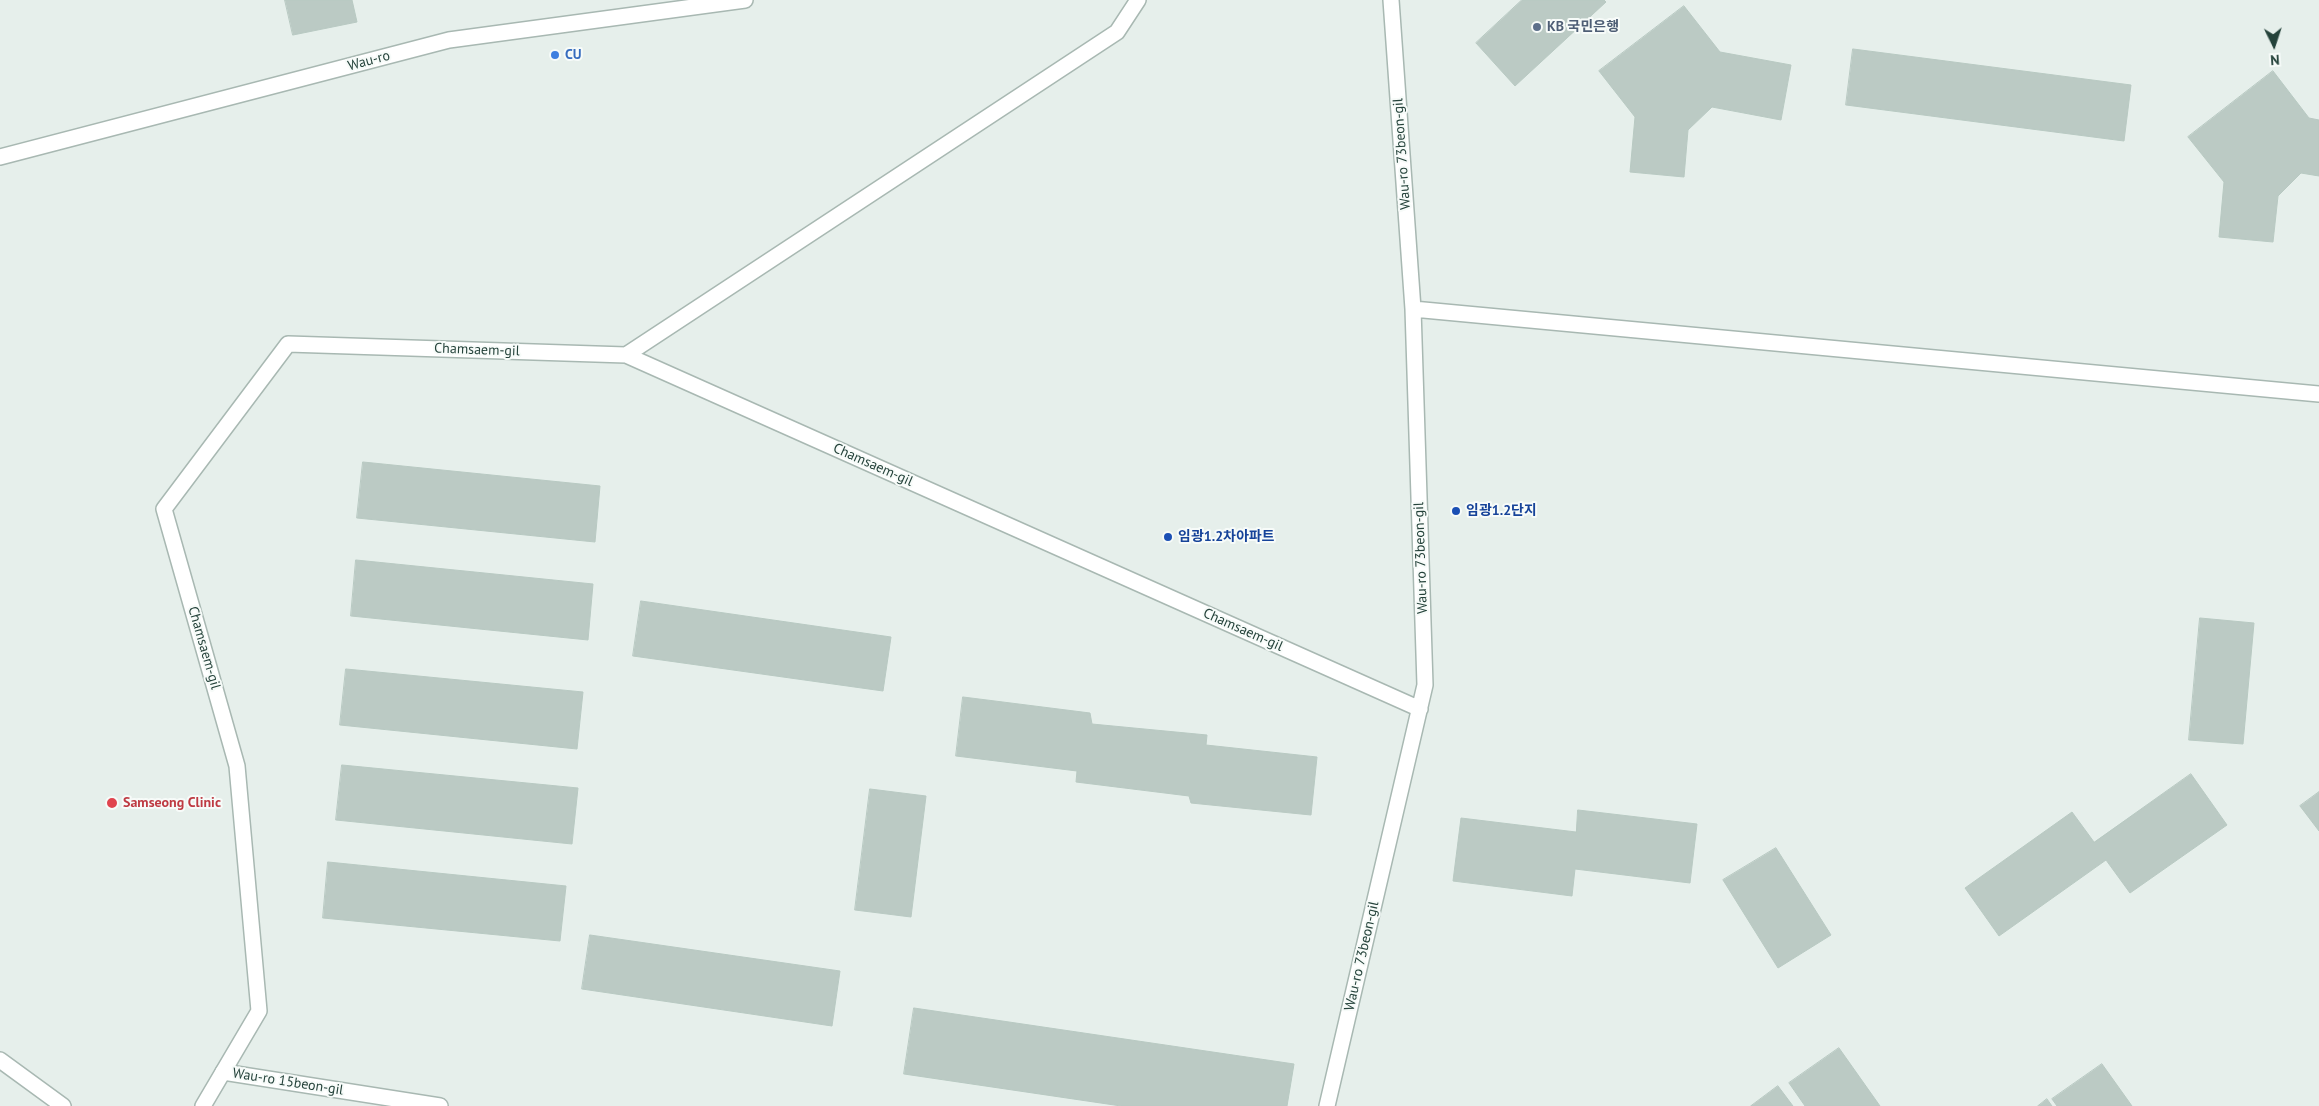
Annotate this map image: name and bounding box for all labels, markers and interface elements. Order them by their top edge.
place label: KB 국민은행 [1547,19,1619,35]
north arrow [2249,20,2299,70]
marker: KB 국민은행 [1531,21,1543,33]
street label: Wau-ro [346,47,392,75]
place label: CU [565,47,582,63]
marker: CU [549,49,561,61]
text: N [2270,51,2280,69]
street label: Wau-ro 73beon-gil [1390,98,1414,210]
street label: Chamsaem-gil [434,340,520,360]
street label: Chamsaem-gil [830,440,916,490]
street label: Wau-ro 73beon-gil [1411,502,1431,614]
place label: 임광1.2단지 [1466,503,1537,519]
marker: 임광1.2단지 [1450,505,1462,517]
place label: 임광1.2차아파트 [1178,529,1275,545]
marker: 임광1.2차아파트 [1162,531,1174,543]
street label: Chamsaem-gil [184,605,224,691]
street label: Chamsaem-gil [1200,605,1286,655]
place label: Samseong Clinic [123,795,221,811]
marker: Samseong Clinic [105,796,119,810]
street label: Wau-ro 73beon-gil [1341,900,1383,1012]
street label: Wau-ro 15beon-gil [231,1065,345,1099]

